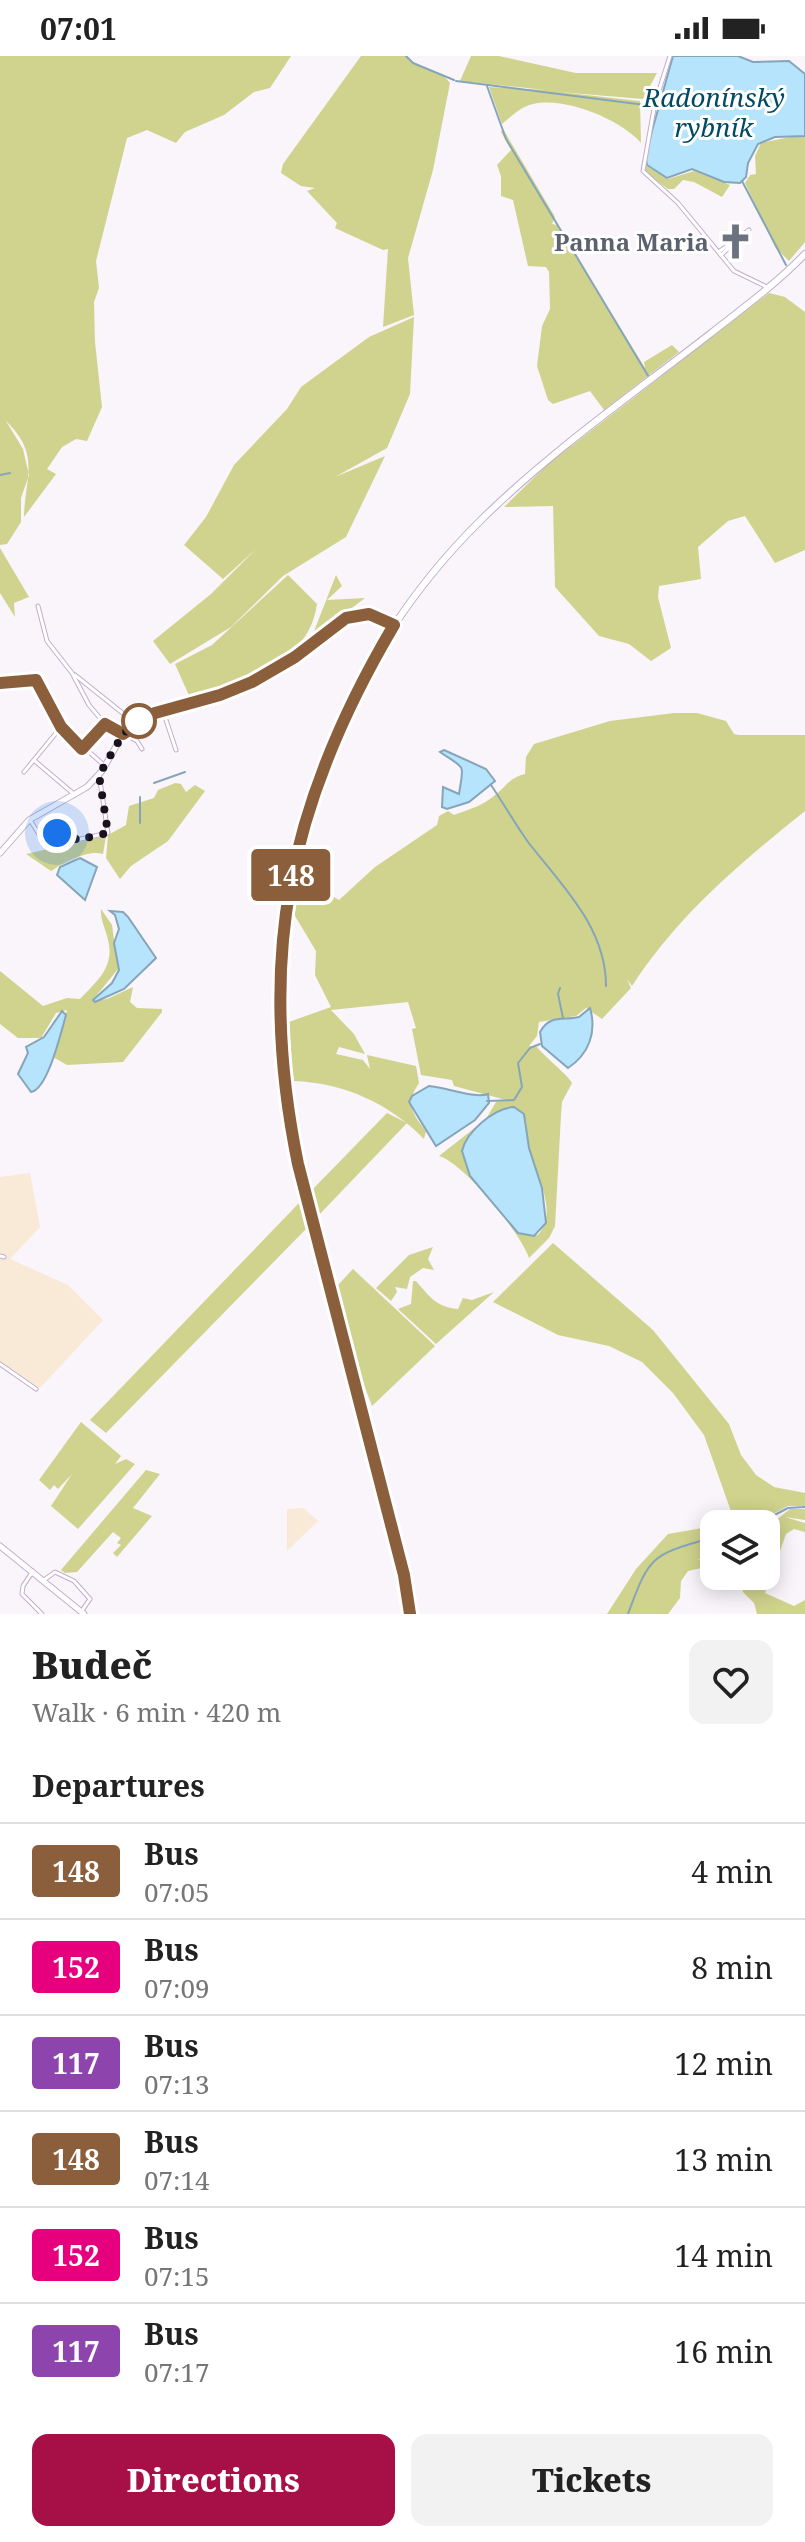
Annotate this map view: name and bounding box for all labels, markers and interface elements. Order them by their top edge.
text: 07:01 [40,8,117,49]
water label: Radonínský rybník [642,79,785,145]
church icon: Panna Maria [716,222,754,260]
place label: Panna Maria [554,225,709,258]
unlabelled marker [122,704,156,738]
your location [37,813,77,853]
line badge: 148 [245,849,337,901]
text: 148 [267,856,315,894]
map controls [700,1510,780,1590]
button: layers [700,1510,780,1590]
text: Budeč [32,1638,152,1690]
button: heart [689,1640,773,1724]
text: Walk · 6 min · 420 m [32,1694,281,1730]
text: Departures [32,1765,205,1806]
text: Bus [144,1833,199,1874]
text: 4 min [691,1851,773,1892]
text: 148 [52,1852,100,1890]
text: 07:05 [144,1874,210,1910]
text: Bus [144,1929,199,1970]
text: 8 min [691,1947,773,1988]
text: 152 [52,1948,100,1986]
text: 07:09 [144,1970,210,2006]
text: Bus [144,2025,199,2066]
text: 12 min [674,2043,773,2084]
text: 117 [52,2044,100,2082]
text: 07:13 [144,2066,210,2102]
text: Bus [144,2121,199,2162]
text: 13 min [674,2139,773,2180]
text: 148 [52,2140,100,2178]
text: 07:14 [144,2162,210,2198]
text: Bus [144,2217,199,2258]
text: 14 min [674,2235,773,2276]
text: 152 [52,2236,100,2274]
text: 07:15 [144,2258,210,2294]
text: Bus [144,2313,199,2354]
text: 16 min [674,2331,773,2372]
text: 117 [52,2332,100,2370]
text: 07:17 [144,2354,210,2390]
button: Directions [32,2434,395,2526]
button: Tickets [411,2434,773,2526]

